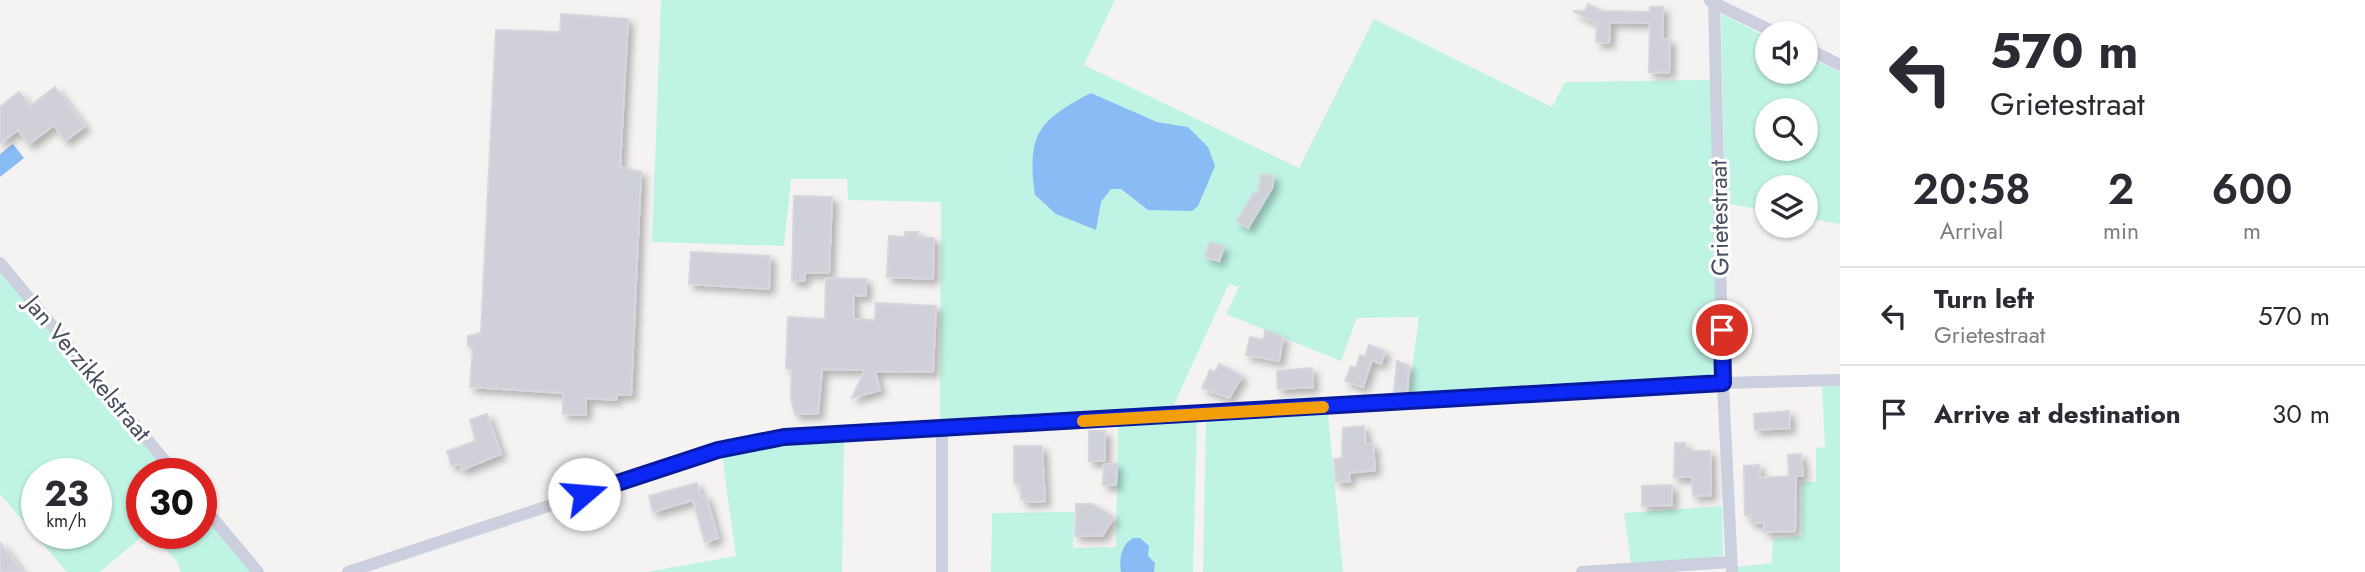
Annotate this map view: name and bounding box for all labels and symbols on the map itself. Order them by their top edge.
street label: Grietestraat [1700,159,1738,276]
street label: Jan Verzikkelstraat [15,285,160,449]
pin [1692,300,1752,360]
position arrow [547,457,621,531]
speed limit sign: 30 [126,458,217,549]

